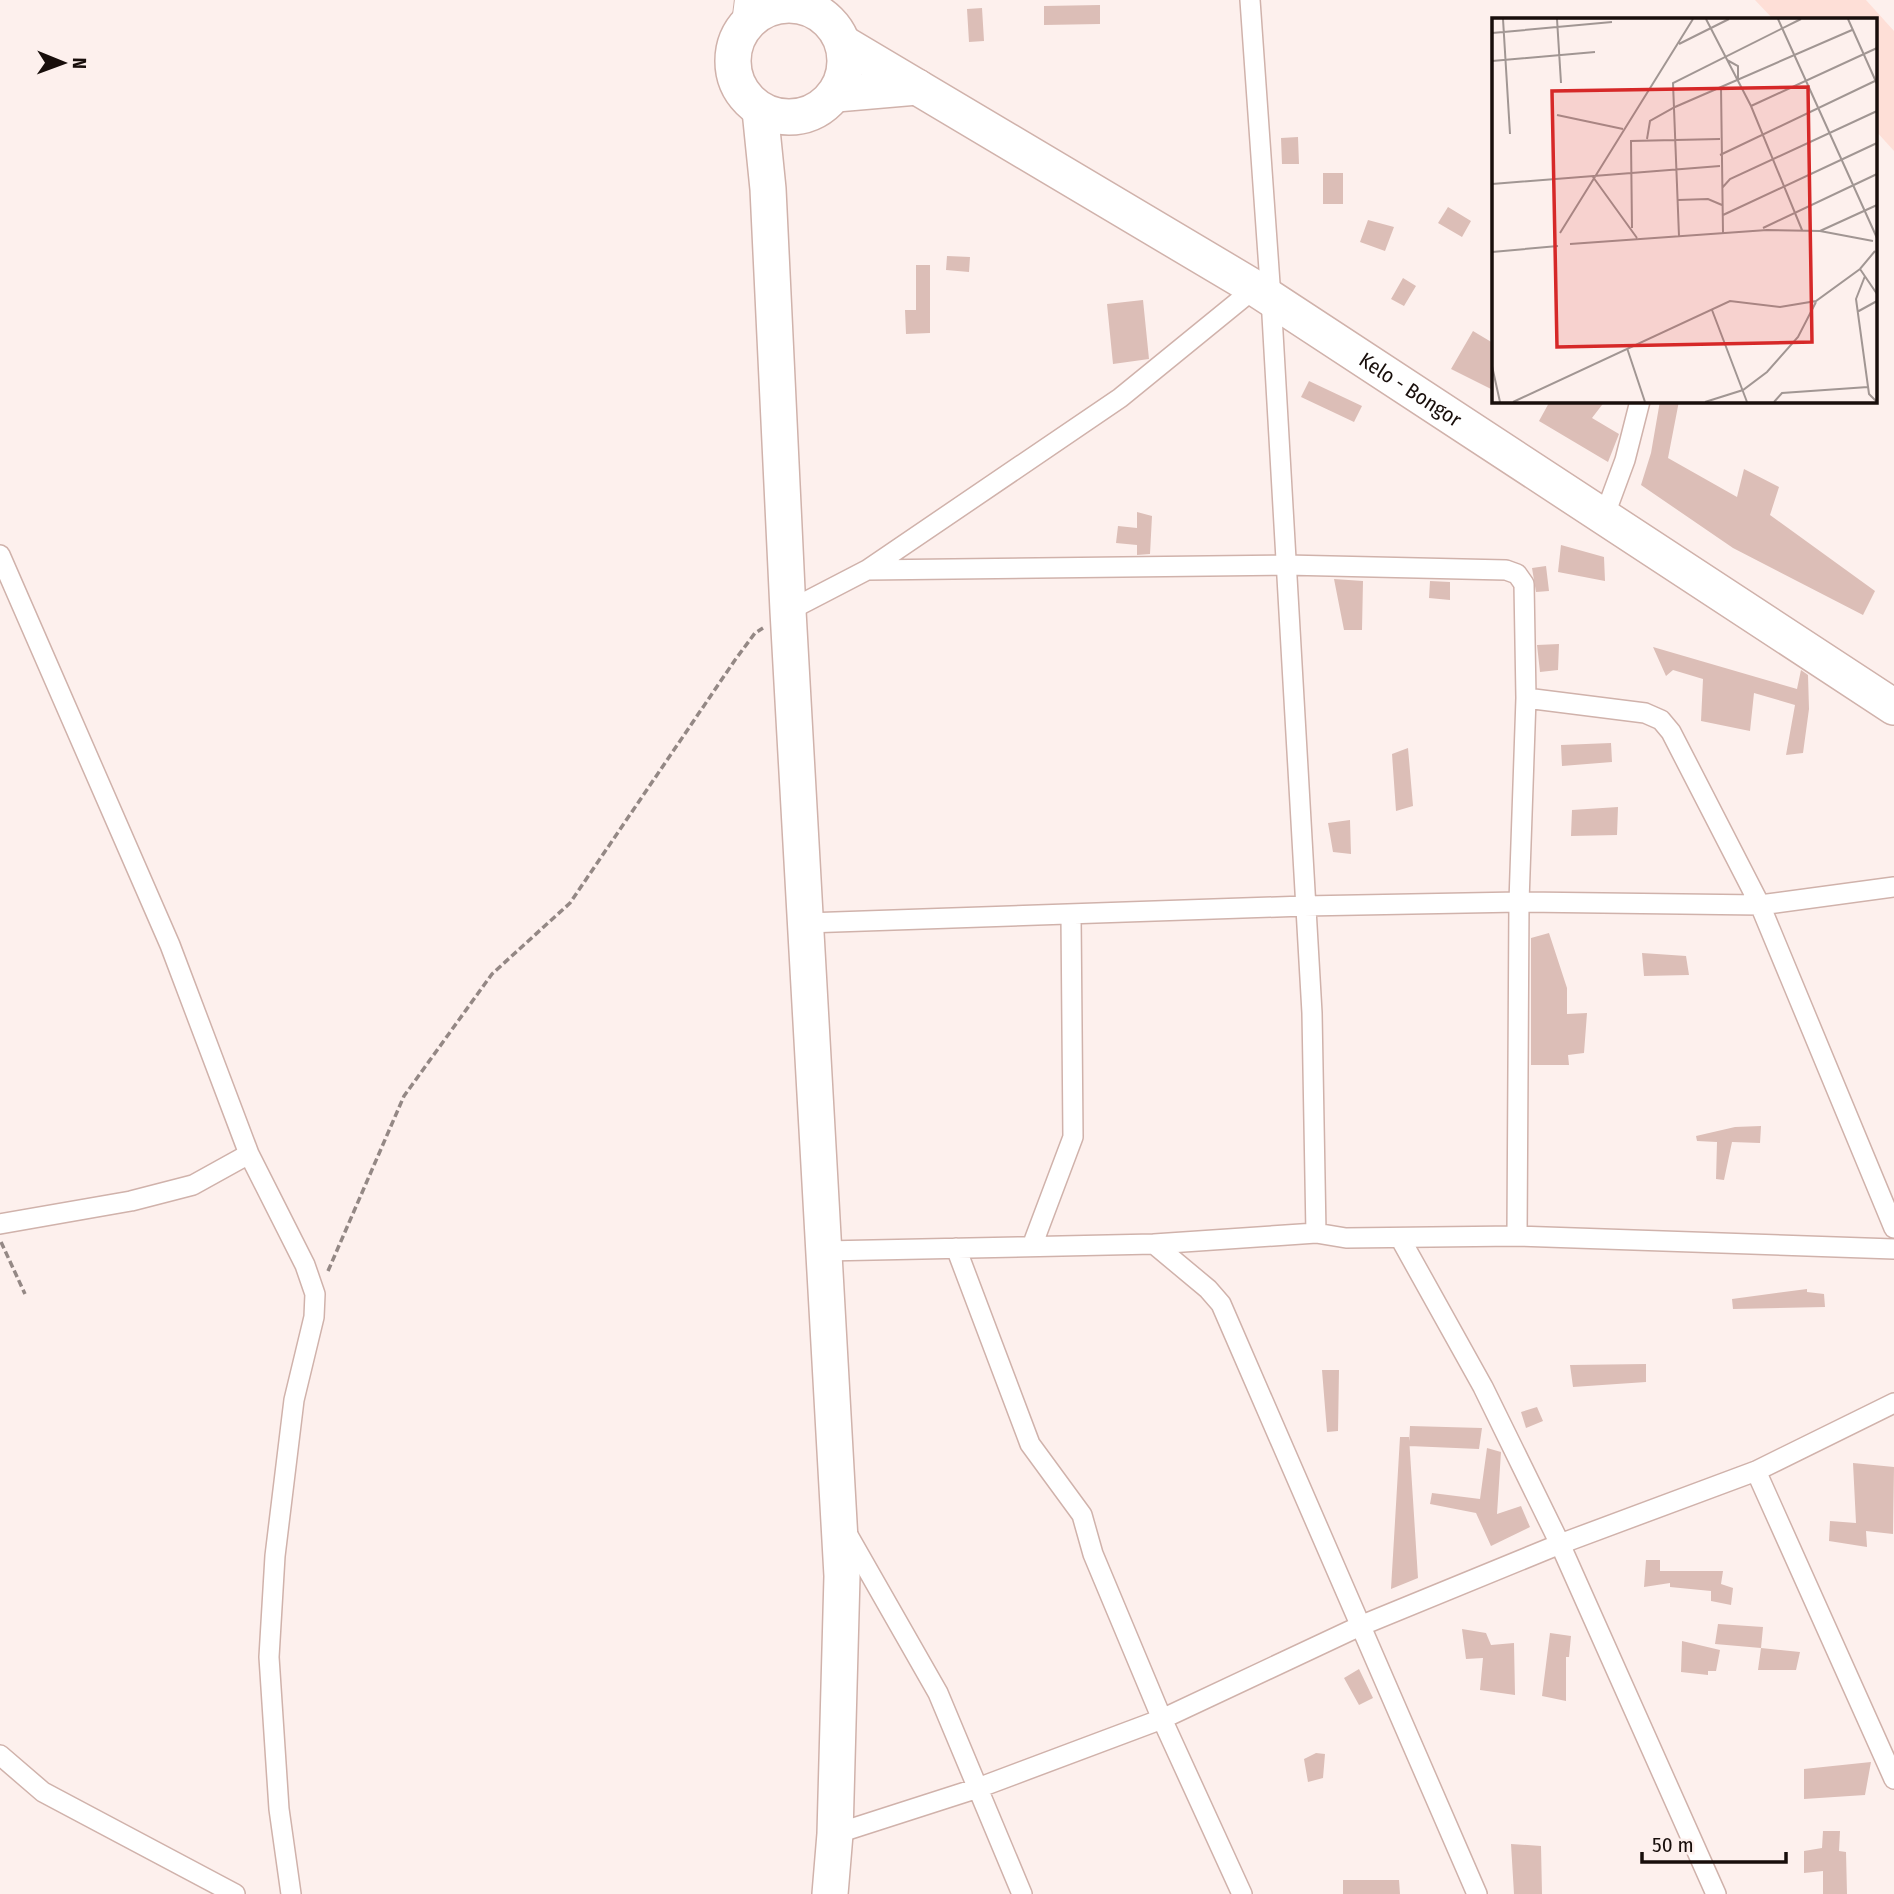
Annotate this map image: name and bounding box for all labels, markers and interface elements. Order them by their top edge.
inset map [1492,18,1876,402]
north arrow [28,28,98,98]
text: N [68,57,91,69]
street label: Kelo - Bongor [1354,347,1467,433]
scale bar [1642,1820,1786,1864]
text: 50 m [1652,1832,1694,1858]

